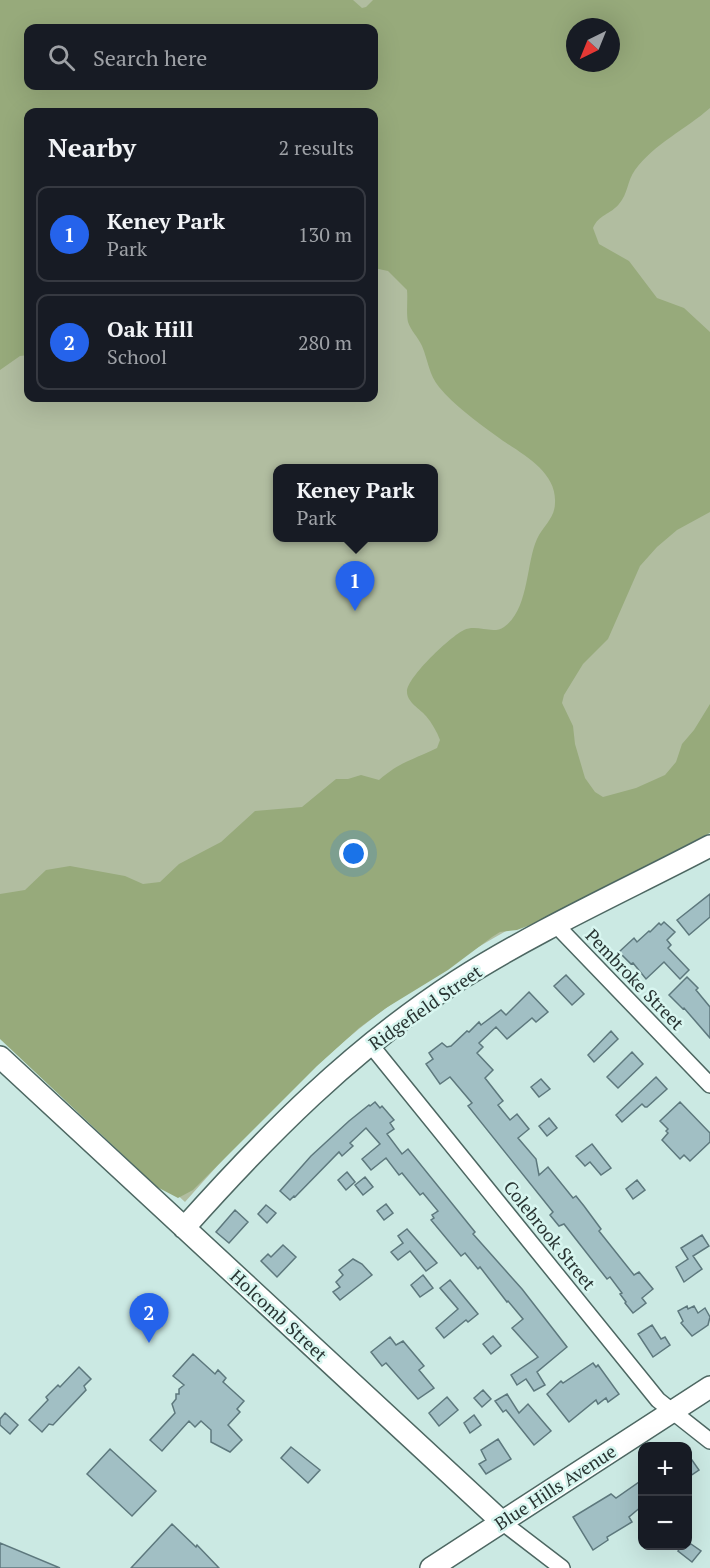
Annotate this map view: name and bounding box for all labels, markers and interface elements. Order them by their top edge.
north arrow [566,18,620,72]
search box [24,24,378,90]
icon: search [45,41,78,74]
text: Search here [93,43,207,72]
text: Nearby [48,130,136,164]
text: 2 results [279,134,354,161]
text: Keney Park [107,206,225,235]
text: 1 [64,221,75,248]
text: 130 m [298,221,352,248]
text: Park [107,235,147,262]
text: Oak Hill [107,314,193,343]
text: 2 [64,329,75,356]
text: 280 m [298,329,352,356]
text: School [107,343,167,370]
popup [273,464,438,542]
text: Keney Park [296,475,415,504]
text: Park [296,504,336,531]
pin: 1 [336,562,374,611]
your location [339,839,368,868]
street label: Pembroke Street [581,923,690,1035]
street label: Ridgefield Street [364,959,487,1055]
street label: Colebrook Street [499,1175,602,1295]
street label: Holcomb Street [225,1264,333,1366]
pin: 2 [130,1294,168,1343]
street label: Blue Hills Avenue [490,1439,620,1535]
map controls [638,1442,692,1550]
button: + [638,1442,692,1496]
button: − [638,1496,692,1550]

